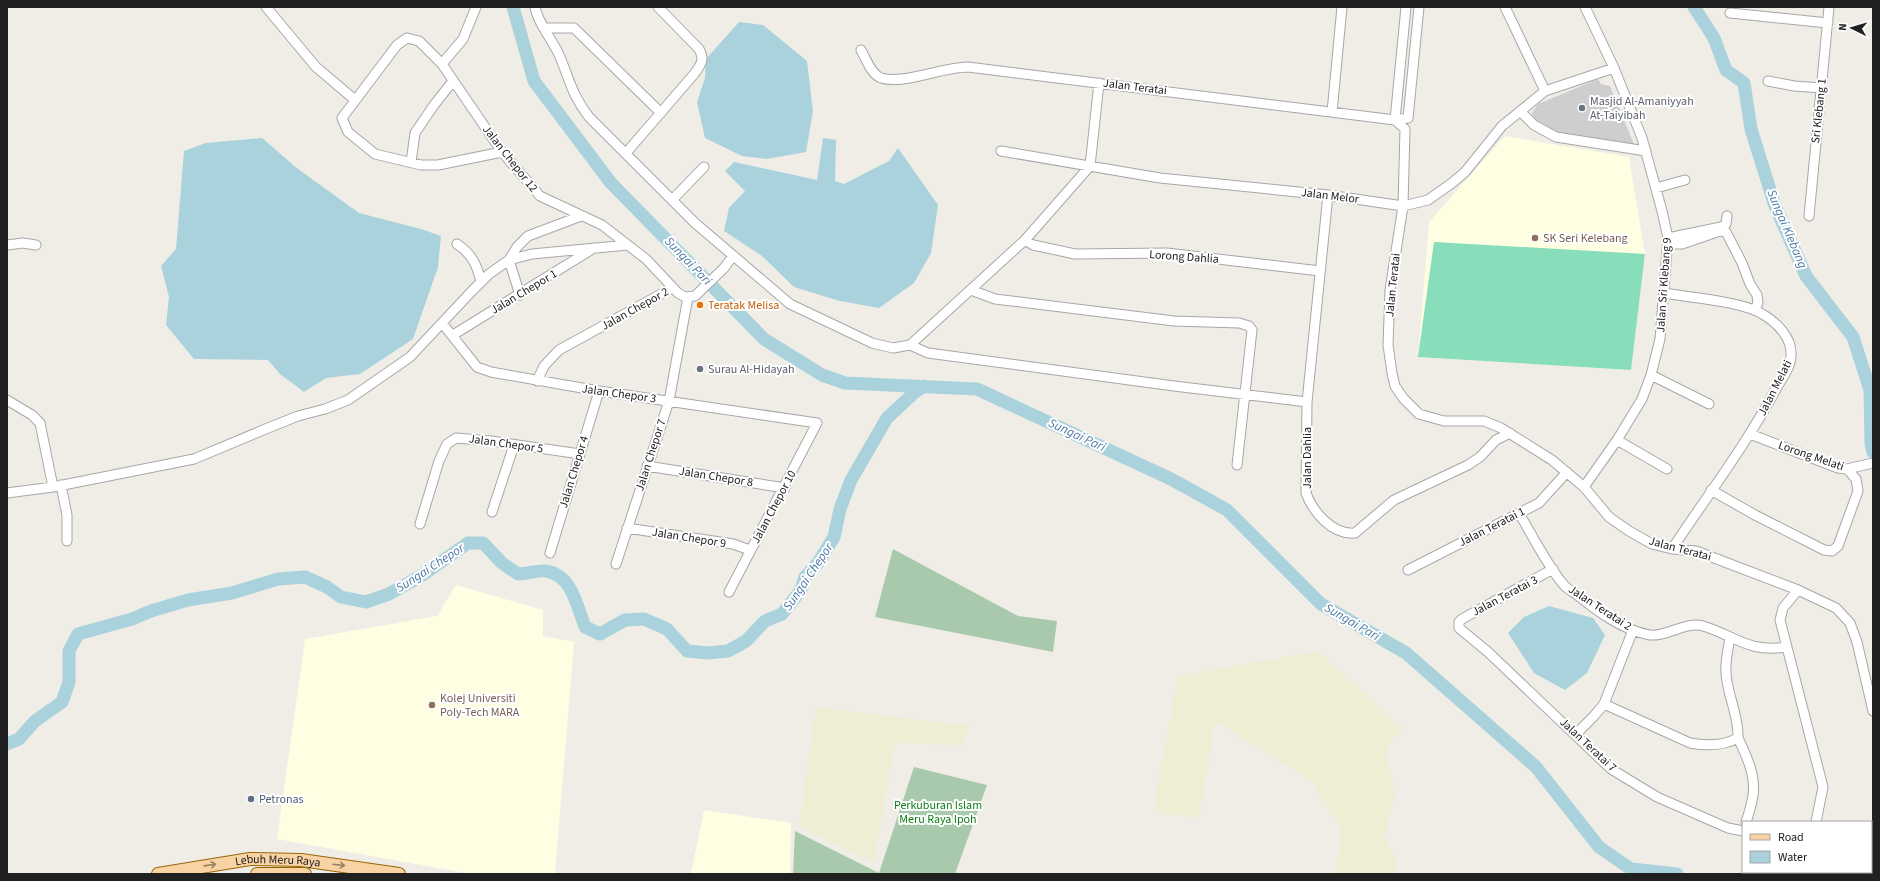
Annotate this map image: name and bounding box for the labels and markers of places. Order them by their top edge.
place label: Masjid Al-Amaniyyah At-Taiyibah [1590,93,1694,124]
marker: Masjid Al-Amaniyyah At-Taiyibah [1577,103,1587,113]
place label: SK Seri Kelebang [1543,230,1628,247]
marker: SK Seri Kelebang [1530,233,1540,243]
place label: Teratak Melisa [708,297,779,314]
marker: Teratak Melisa [695,300,705,310]
place label: Surau Al-Hidayah [708,361,795,378]
marker: Surau Al-Hidayah [695,364,705,374]
place label: Kolej Universiti Poly-Tech MARA [440,690,520,721]
marker: Kolej Universiti Poly-Tech MARA [427,700,437,710]
place label: Petronas [259,791,304,808]
marker: Petronas [246,794,256,804]

